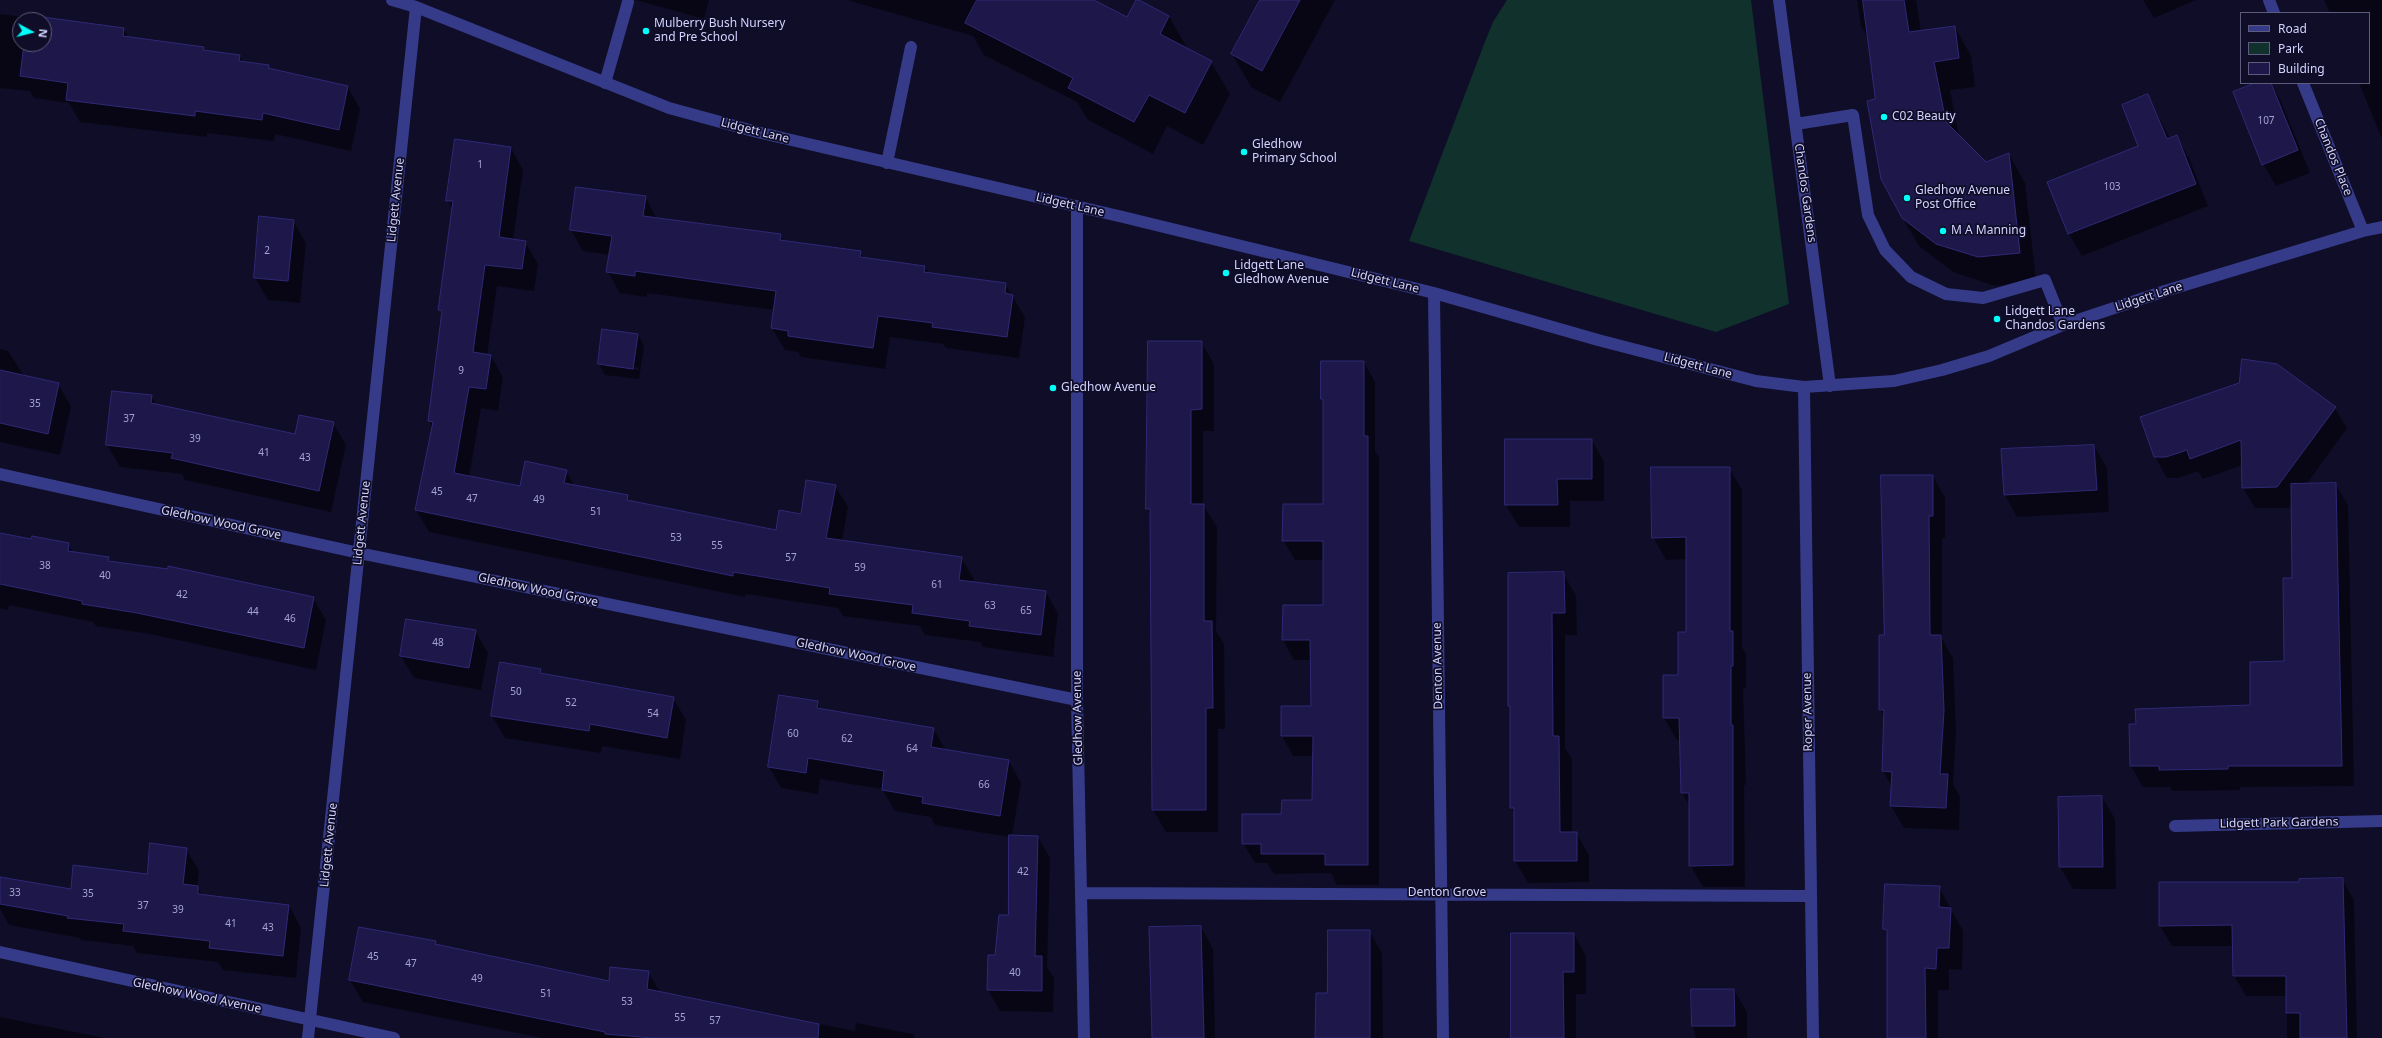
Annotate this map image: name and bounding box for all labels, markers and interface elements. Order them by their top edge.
north arrow [12,12,52,52]
legend [2240,12,2370,84]
place label: Mulberry Bush Nursery and Pre School [654,17,785,45]
text: Road [2278,20,2307,37]
marker: Mulberry Bush Nursery and Pre School [641,26,651,36]
text: N [35,28,51,39]
text: Park [2278,40,2303,57]
text: Building [2278,60,2325,77]
place label: C02 Beauty [1892,110,1956,124]
marker: C02 Beauty [1879,112,1889,122]
house number: 107 [2257,115,2275,127]
street label: Lidgett Lane [719,116,791,146]
street label: Chandos Place [2311,116,2355,198]
place label: Gledhow Primary School [1252,138,1337,166]
street label: Chandos Gardens [1791,142,1819,244]
marker: Gledhow Primary School [1239,147,1249,157]
street label: Lidgett Avenue [384,157,408,243]
house number: 1 [477,159,483,171]
house number: 103 [2103,181,2121,193]
place label: Gledhow Avenue Post Office [1915,184,2010,212]
street label: Lidgett Lane [1034,190,1106,220]
marker: Gledhow Avenue Post Office [1902,193,1912,203]
place label: M A Manning [1951,224,2026,238]
marker: M A Manning [1938,226,1948,236]
house number: 2 [264,245,270,257]
place label: Lidgett Lane Gledhow Avenue [1234,259,1329,287]
street label: Lidgett Lane [1349,266,1421,296]
marker: Lidgett Lane Gledhow Avenue [1221,268,1231,278]
street label: Lidgett Lane [2114,279,2184,315]
place label: Lidgett Lane Chandos Gardens [2005,305,2105,333]
marker: Lidgett Lane Chandos Gardens [1992,314,2002,324]
street label: Lidgett Lane [1662,350,1734,382]
house number: 9 [458,365,464,377]
place label: Gledhow Avenue [1061,381,1156,395]
marker: Gledhow Avenue [1048,383,1058,393]
house number: 35 [29,398,41,410]
house number: 37 [123,413,135,425]
house number: 39 [189,433,201,445]
house number: 41 [258,447,270,459]
house number: 43 [299,452,311,464]
street label: Lidgett Avenue [350,480,374,566]
house number: 45 [431,486,443,498]
house number: 47 [466,493,478,505]
house number: 49 [533,494,545,506]
street label: Gledhow Wood Grove [160,503,282,543]
house number: 51 [590,506,602,518]
house number: 53 [670,532,682,544]
house number: 55 [711,540,723,552]
house number: 57 [785,552,797,564]
house number: 38 [39,560,51,572]
house number: 59 [854,562,866,574]
house number: 40 [99,570,111,582]
street label: Gledhow Wood Grove [477,570,599,610]
house number: 61 [931,579,943,591]
house number: 42 [176,589,188,601]
house number: 63 [984,600,996,612]
house number: 65 [1020,605,1032,617]
house number: 44 [247,606,259,618]
house number: 46 [284,613,296,625]
street label: Denton Avenue [1430,622,1446,710]
street label: Gledhow Wood Grove [795,635,917,675]
house number: 48 [432,637,444,649]
street label: Gledhow Avenue [1070,670,1086,766]
street label: Roper Avenue [1800,672,1816,752]
house number: 50 [510,686,522,698]
house number: 52 [565,697,577,709]
house number: 54 [647,708,659,720]
house number: 60 [787,728,799,740]
house number: 62 [841,733,853,745]
house number: 64 [906,743,918,755]
house number: 66 [978,779,990,791]
street label: Lidgett Avenue [317,802,341,888]
street label: Lidgett Park Gardens [2220,815,2338,831]
house number: 42 [1017,866,1029,878]
street label: Denton Grove [1408,886,1486,900]
house number: 33 [9,887,21,899]
house number: 35 [82,888,94,900]
house number: 37 [137,900,149,912]
house number: 39 [172,904,184,916]
house number: 41 [225,918,237,930]
house number: 43 [262,922,274,934]
house number: 45 [367,951,379,963]
house number: 47 [405,958,417,970]
house number: 40 [1009,967,1021,979]
house number: 49 [471,973,483,985]
street label: Gledhow Wood Avenue [131,975,263,1017]
house number: 51 [540,988,552,1000]
house number: 53 [621,996,633,1008]
house number: 55 [674,1012,686,1024]
house number: 57 [709,1015,721,1027]

